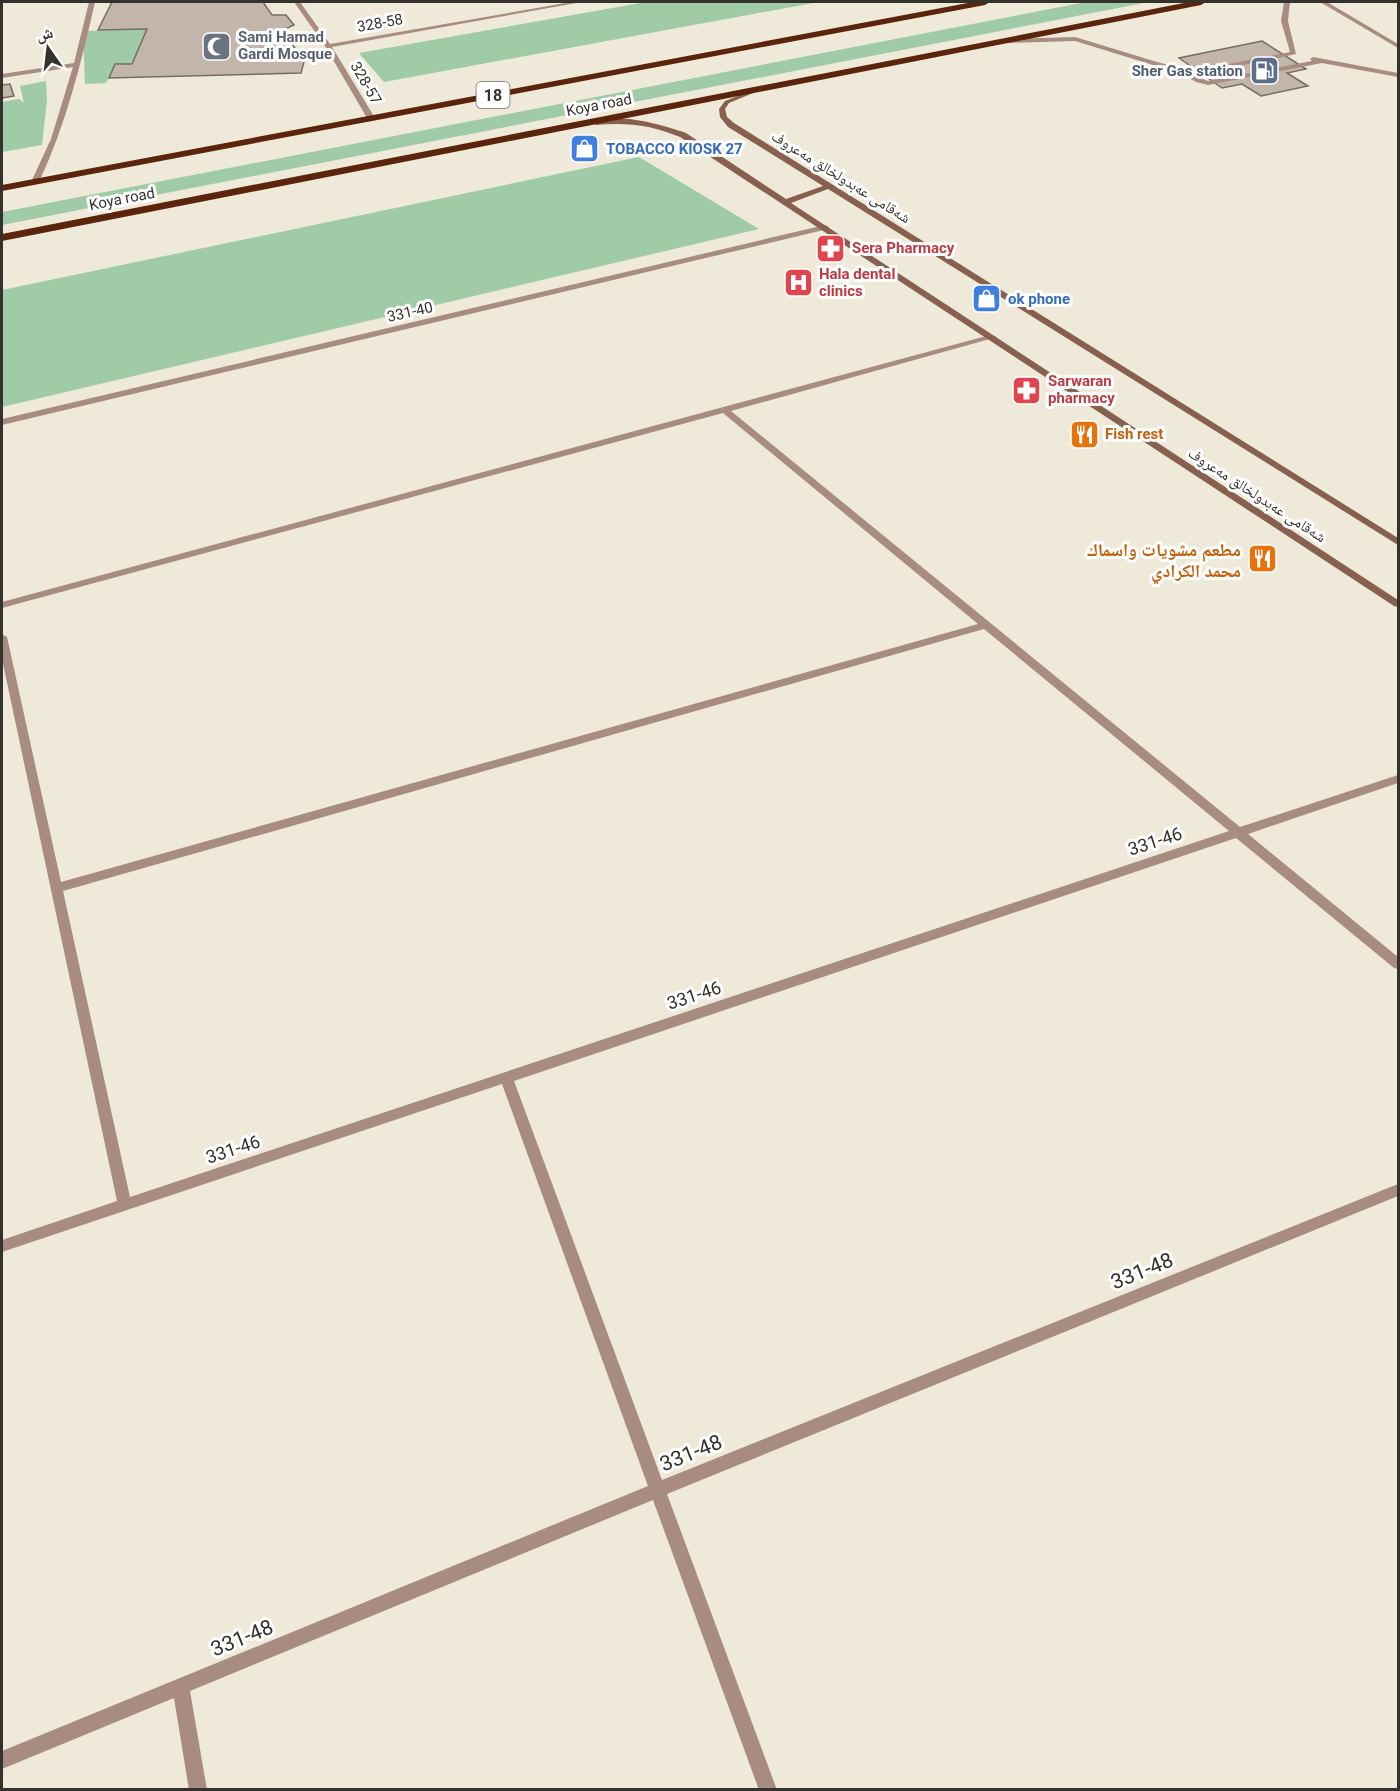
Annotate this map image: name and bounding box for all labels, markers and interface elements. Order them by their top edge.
street label: 328-58 [356,10,404,36]
north arrow [18,18,78,78]
text: ش [34,23,55,45]
place label: Sami Hamad Gardi Mosque [238,28,332,63]
mosque icon: Sami Hamad Gardi Mosque [201,30,233,62]
fuel station icon: Sher Gas station [1248,55,1280,87]
street label: 328-57 [347,58,385,108]
place label: Sher Gas station [1132,62,1243,80]
road number: 18 [476,82,510,108]
street label: Koya road [565,90,633,120]
street label: شەقامی عەبدولخالق مەعروف [768,127,914,228]
shop icon: TOBACCO KIOSK 27 [569,133,601,165]
place label: TOBACCO KIOSK 27 [606,140,743,158]
street label: Koya road [88,184,156,214]
pharmacy icon: Sera Pharmacy [815,232,847,264]
place label: Sera Pharmacy [852,239,955,257]
place label: Hala dental clinics [819,265,895,300]
hospital icon: Hala dental clinics [782,267,814,299]
shop icon: ok phone [971,283,1003,315]
place label: ok phone [1008,290,1070,308]
street label: 331-40 [385,298,435,326]
place label: Sarwaran pharmacy [1048,372,1115,407]
pharmacy icon: Sarwaran pharmacy [1011,374,1043,406]
restaurant icon: Fish rest [1068,418,1100,450]
place label: Fish rest [1105,425,1163,443]
street label: شەقامی عەبدولخالق مەعروف [1184,444,1329,547]
place label: مطعم مشويات واسماك محمد الكرادي [1087,539,1241,585]
restaurant icon: مطعم مشويات واسماك محمد الكرادي [1246,543,1278,575]
street label: 331-46 [1125,822,1185,860]
street label: 331-46 [664,976,724,1014]
street label: 331-46 [203,1130,263,1168]
street label: 331-48 [1107,1248,1177,1294]
street label: 331-48 [656,1430,726,1476]
street label: 331-48 [207,1615,277,1661]

